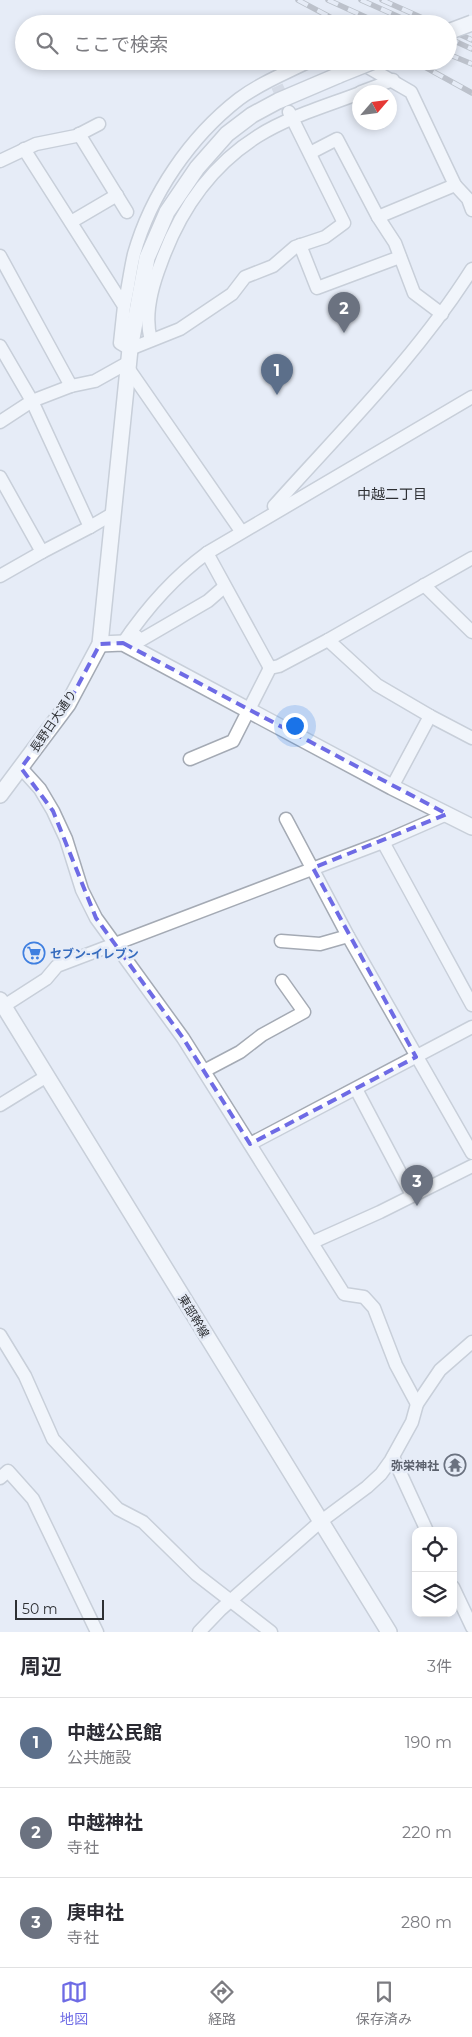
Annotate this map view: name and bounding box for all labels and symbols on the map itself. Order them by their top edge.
north arrow [352,85,397,130]
pin: 2 [328,292,360,333]
pin: 1 [261,354,293,395]
district label: 中越二丁目 [357,485,427,503]
street label: 長野日大通り [27,687,79,755]
your location [282,713,308,739]
supermarket icon: セブン-イレブン [22,941,46,965]
place label: セブン-イレブン [50,946,139,961]
pin: 3 [401,1165,433,1206]
street label: 東部幹線 [175,1292,213,1340]
temple icon: 弥栄神社 [443,1453,467,1477]
place label: 弥栄神社 [391,1458,439,1473]
scale bar [15,1597,104,1620]

